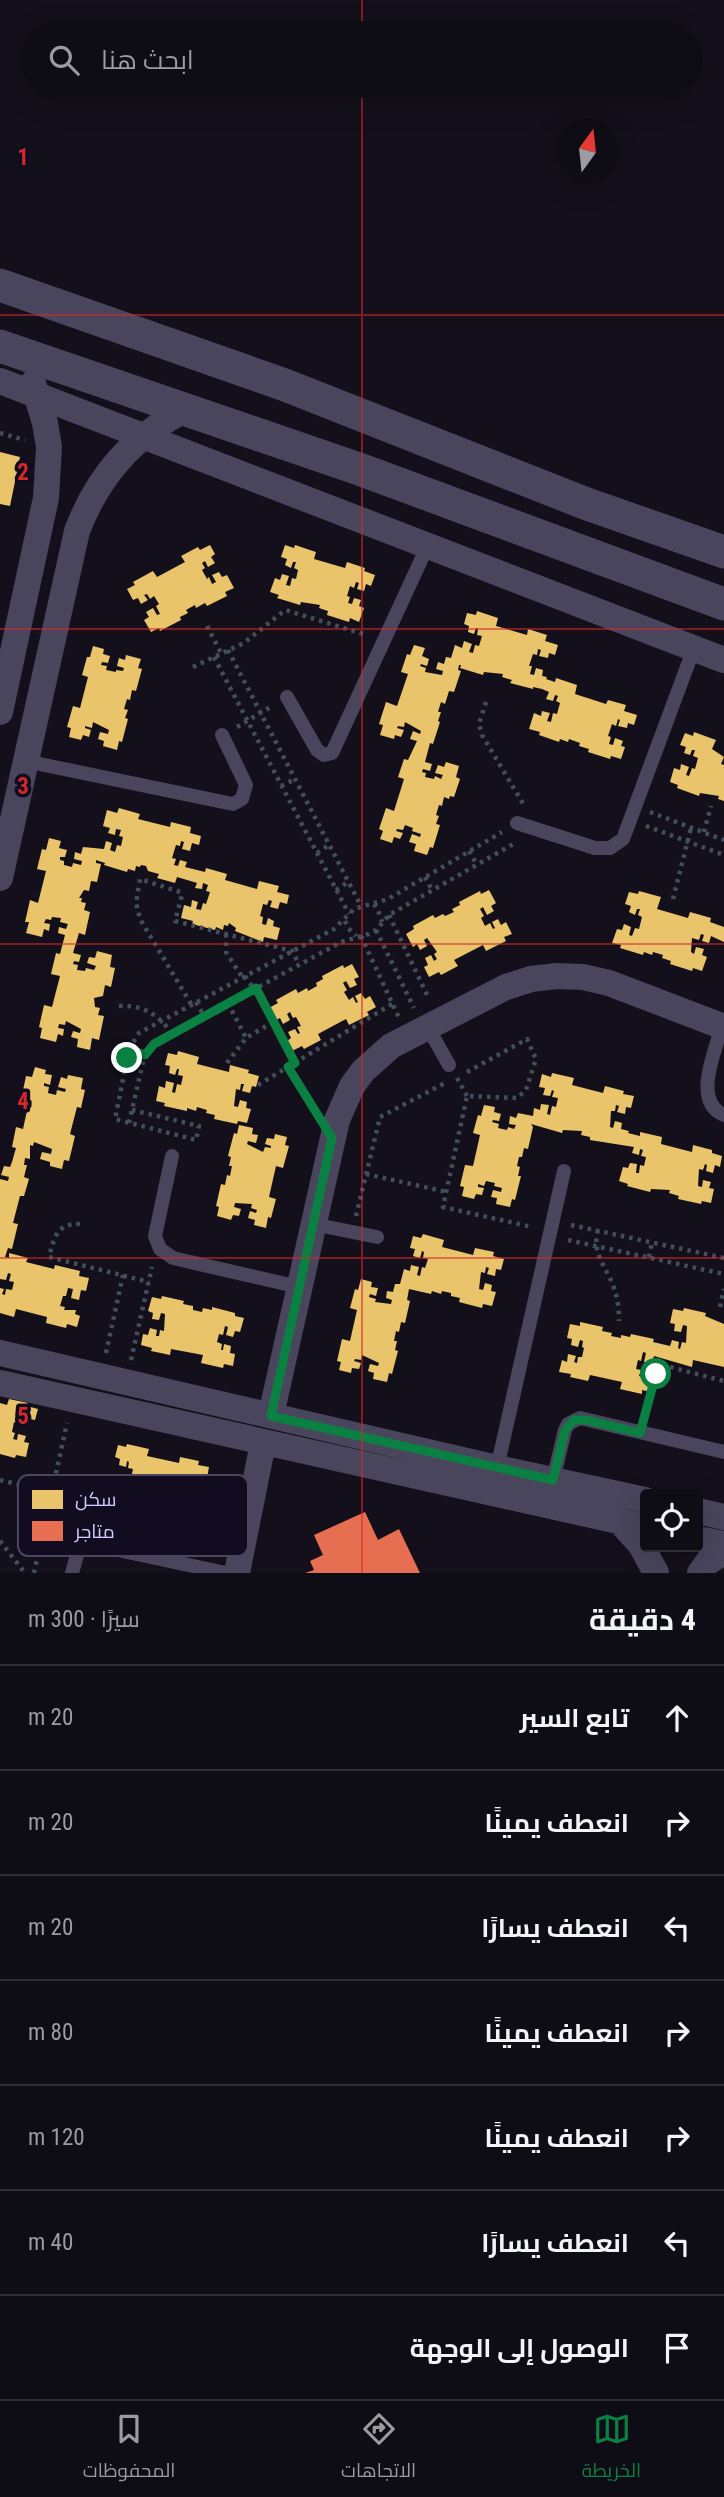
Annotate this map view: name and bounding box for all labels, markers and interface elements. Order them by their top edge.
search box [21,21,703,98]
icon: search [45,41,83,79]
text: ابحث هنا [101,45,194,75]
north arrow [556,119,619,182]
text: 1 [17,144,29,171]
text: 2 [17,459,29,486]
text: 3 [17,773,29,800]
route end [111,1042,142,1073]
text: 4 [17,1088,29,1115]
route start [640,1358,671,1389]
text: 5 [17,1403,29,1430]
legend [18,1475,248,1556]
text: سكن [75,1488,117,1511]
map controls [640,1489,703,1552]
button: locate [640,1489,703,1552]
text: متاجر [74,1520,115,1543]
text: 4 دقيقة [589,1602,696,1637]
text: سيرًا · 300 m [28,1606,140,1633]
icon: ahead [658,1699,696,1737]
text: تابع السير [520,1703,629,1733]
text: 20 m [28,1704,73,1731]
icon: right [658,1804,696,1842]
text: انعطف يمينًا [484,1808,629,1838]
text: 20 m [28,1809,73,1836]
icon: left [658,1909,696,1947]
text: انعطف يسارًا [481,1913,629,1943]
text: 20 m [28,1914,73,1941]
icon: right [658,2014,696,2052]
text: انعطف يمينًا [484,2018,629,2048]
text: 80 m [28,2019,73,2046]
icon: right [658,2119,696,2157]
text: انعطف يمينًا [484,2123,629,2153]
text: 120 m [28,2124,85,2151]
icon: left [658,2224,696,2262]
text: انعطف يسارًا [481,2228,629,2258]
text: 40 m [28,2229,73,2256]
icon: arrive [658,2329,696,2367]
text: الوصول إلى الوجهة [410,2333,629,2363]
tab: المحفوظات [83,2410,175,2488]
tab: الاتجاهات [341,2410,416,2488]
tab: الخريطة [582,2410,641,2488]

